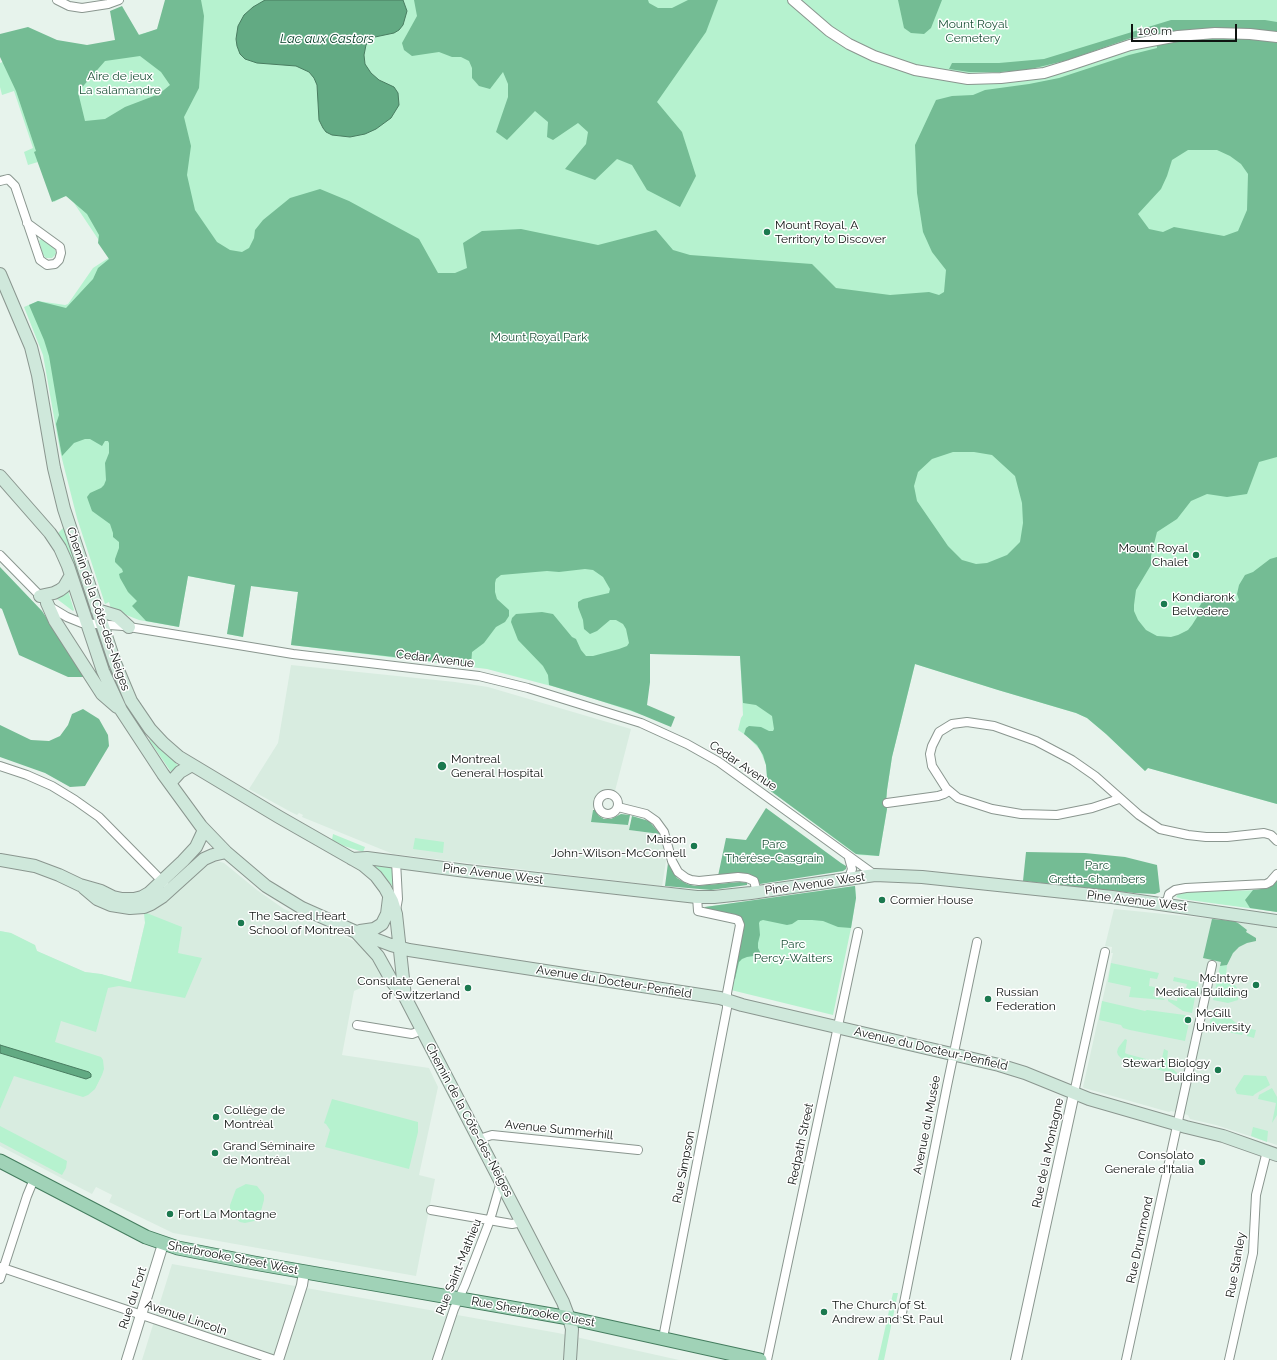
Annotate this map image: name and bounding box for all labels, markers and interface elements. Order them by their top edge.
scale bar [1133,16,1239,42]
park label: Mount Royal Cemetery [938,17,1008,45]
text: 100 m [1138,24,1172,38]
water label: Lac aux Castors [280,31,374,47]
park label: Aire de jeux La salamandre [79,69,161,97]
place label: Mount Royal, A Territory to Discover [775,218,886,246]
marker: Mount Royal, A Territory to Discover [762,227,772,237]
park label: Mount Royal Park [491,330,587,344]
street label: Chemin de la Côte-des-Neiges [63,525,133,693]
place label: Mount Royal Chalet [1119,541,1188,569]
marker: Mount Royal Chalet [1191,550,1201,560]
place label: Kondiaronk Belvedere [1172,590,1235,618]
marker: Kondiaronk Belvedere [1159,599,1169,609]
street label: Cedar Avenue [395,647,475,671]
street label: Cedar Avenue [706,738,780,794]
place label: Montreal General Hospital [451,752,543,780]
marker: Montreal General Hospital [436,760,448,772]
place label: Maison John-Wilson-McConnell [551,832,686,860]
park label: Parc Thérèse-Casgrain [725,837,823,865]
marker: Maison John-Wilson-McConnell [689,841,699,851]
park label: Parc Gretta-Chambers [1049,858,1145,886]
street label: Pine Avenue West [442,861,544,887]
street label: Pine Avenue West [764,870,866,898]
street label: Pine Avenue West [1086,888,1188,914]
place label: Cormier House [890,893,973,907]
marker: Cormier House [877,895,887,905]
place label: The Sacred Heart School of Montreal [249,909,354,937]
marker: The Sacred Heart School of Montreal [236,918,246,928]
park label: Parc Percy-Walters [754,937,832,965]
street label: Avenue du Docteur-Penfield [535,963,693,1001]
place label: McIntyre Medical Building [1156,971,1248,999]
place label: Consulate General of Switzerland [357,974,460,1002]
marker: McIntyre Medical Building [1251,980,1261,990]
marker: Consulate General of Switzerland [463,983,473,993]
place label: Russian Federation [996,985,1056,1013]
marker: Russian Federation [983,994,993,1004]
place label: McGill University [1196,1006,1251,1034]
marker: McGill University [1183,1015,1193,1025]
street label: Avenue du Docteur-Penfield [853,1024,1009,1074]
street label: Chemin de la Côte-des-Neiges [422,1041,516,1199]
place label: Stewart Biology Building [1123,1056,1210,1084]
marker: Stewart Biology Building [1213,1065,1223,1075]
street label: Avenue du Musée [910,1074,944,1176]
street label: Rue de la Montagne [1029,1097,1067,1209]
street label: Redpath Street [785,1102,817,1186]
place label: Collège de Montréal [224,1103,285,1131]
marker: Collège de Montréal [211,1112,221,1122]
street label: Avenue Summerhill [504,1117,614,1143]
street label: Rue Simpson [670,1130,698,1204]
place label: Grand Séminaire de Montréal [223,1139,315,1167]
marker: Grand Séminaire de Montréal [210,1148,220,1158]
place label: Consolato Generale d'Italia [1105,1148,1194,1176]
marker: Consolato Generale d'Italia [1197,1157,1207,1167]
street label: Rue Drummond [1124,1195,1156,1285]
place label: Fort La Montagne [178,1207,276,1221]
marker: Fort La Montagne [165,1209,175,1219]
street label: Rue Saint-Mathieu [433,1217,485,1317]
street label: Rue Stanley [1223,1231,1249,1299]
street label: Sherbrooke Street West [167,1238,299,1278]
street label: Rue du Fort [116,1265,150,1331]
street label: Rue Sherbrooke Ouest [470,1294,596,1330]
street label: Avenue Lincoln [143,1297,229,1339]
place label: The Church of St. Andrew and St. Paul [832,1298,943,1326]
marker: The Church of St. Andrew and St. Paul [819,1307,829,1317]

